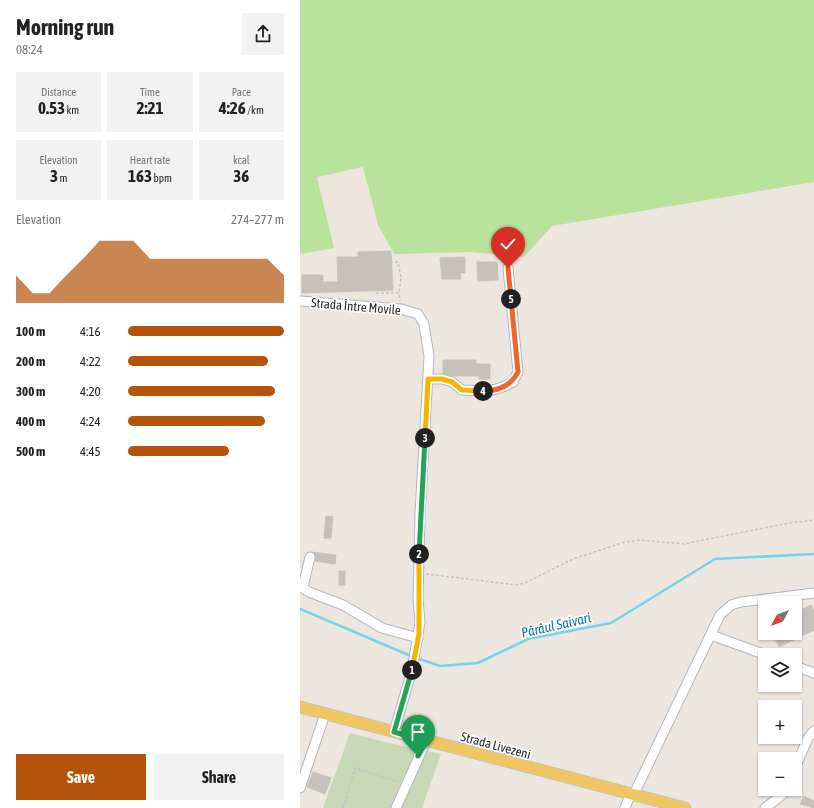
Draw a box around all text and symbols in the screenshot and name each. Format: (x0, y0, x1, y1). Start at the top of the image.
button: share (242, 13, 284, 55)
text: Morning run (16, 14, 114, 40)
text: 08:24 (16, 42, 43, 57)
text: Distance (41, 86, 76, 98)
text: Time (140, 86, 160, 98)
text: Pace (232, 86, 251, 98)
text: 0.53 (38, 98, 65, 118)
text: 2:21 (136, 98, 163, 118)
text: 4:26 (219, 98, 246, 118)
text: km (65, 104, 79, 116)
text: /km (246, 104, 264, 116)
text: Elevation (40, 154, 78, 166)
text: Heart rate (130, 154, 170, 166)
text: kcal (233, 154, 250, 166)
text: 3 (50, 166, 58, 186)
text: 163 (128, 166, 152, 186)
text: 36 (233, 166, 249, 186)
text: m (58, 172, 67, 184)
text: bpm (152, 172, 172, 184)
text: Elevation (16, 212, 61, 227)
text: 274–277 m (231, 212, 284, 227)
pin (491, 227, 525, 268)
icon: check (497, 233, 519, 255)
pin: 5 (501, 289, 521, 309)
text: 5 (508, 293, 514, 305)
street label: Strada Între Movile (310, 295, 402, 318)
text: 100 m (16, 324, 45, 339)
text: 4:16 (80, 324, 101, 339)
text: 200 m (16, 354, 45, 369)
text: 4:22 (80, 354, 101, 369)
pin: 4 (473, 381, 493, 401)
text: 300 m (16, 384, 45, 399)
text: 4:20 (80, 384, 101, 399)
text: 4 (480, 385, 486, 397)
text: 400 m (16, 414, 45, 429)
text: 4:24 (80, 414, 101, 429)
pin: 3 (415, 428, 435, 448)
text: 3 (422, 432, 428, 444)
text: 500 m (16, 444, 45, 459)
text: 4:45 (80, 444, 101, 459)
pin: 2 (409, 544, 429, 564)
text: 2 (416, 548, 422, 560)
north arrow (758, 596, 802, 640)
map controls (758, 596, 802, 796)
water label: Pârâul Saivari (520, 609, 592, 641)
button: layers (758, 648, 802, 692)
pin: 1 (402, 660, 422, 680)
text: 1 (409, 664, 415, 676)
button: + (758, 700, 802, 744)
pin (401, 715, 435, 756)
icon: arrive (407, 721, 429, 743)
street label: Strada Livezeni (459, 729, 532, 762)
button: − (758, 752, 802, 796)
button: Save (16, 754, 146, 800)
button: Share (154, 754, 284, 800)

